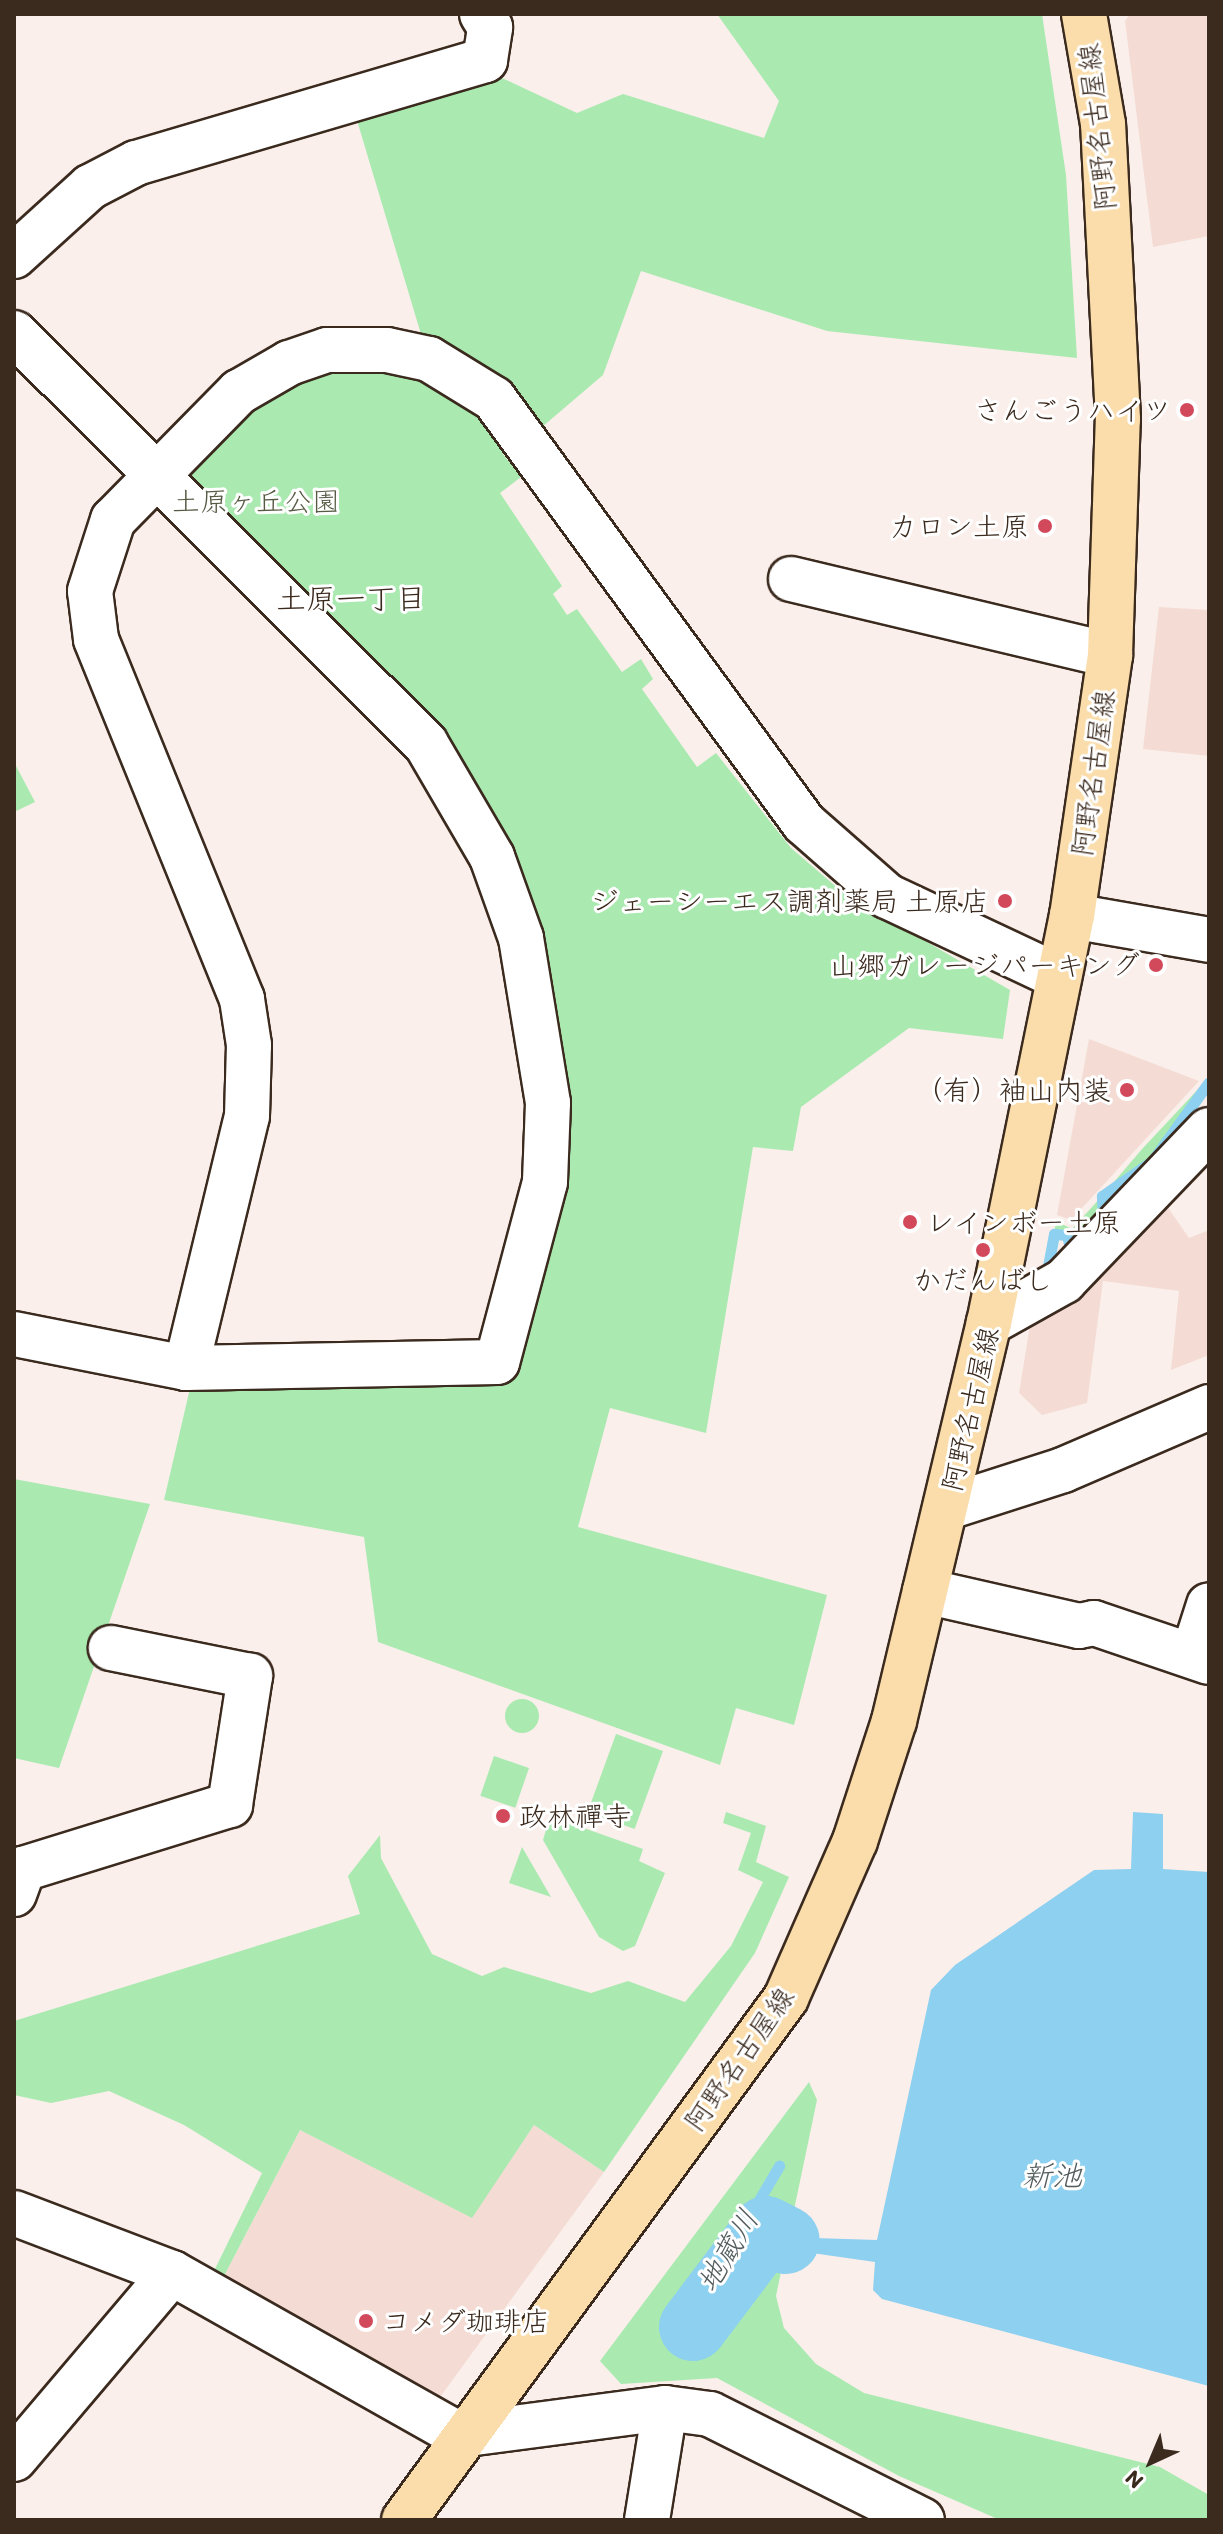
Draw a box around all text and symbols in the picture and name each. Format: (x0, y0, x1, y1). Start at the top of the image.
street label: 阿野名古屋線 (1072, 42, 1122, 212)
place label: さんごうハイツ (975, 393, 1171, 427)
marker: さんごうハイツ (1178, 401, 1196, 419)
park label: 土原ヶ丘公園 (172, 484, 340, 518)
place label: カロン土原 (889, 509, 1029, 543)
marker: カロン土原 (1036, 517, 1054, 535)
district label: 土原一丁目 (276, 581, 426, 617)
street label: 阿野名古屋線 (1065, 687, 1121, 859)
place label: ジェーシーエス調剤薬局 土原店 (591, 884, 989, 918)
marker: ジェーシーエス調剤薬局 土原店 (996, 892, 1014, 910)
place label: 山郷ガレージパーキング (831, 948, 1140, 982)
marker: 山郷ガレージパーキング (1147, 956, 1165, 974)
place label: （有）袖山内装 (915, 1073, 1111, 1107)
marker: （有）袖山内装 (1118, 1081, 1136, 1099)
place label: レインボー土原 (926, 1205, 1122, 1239)
marker: レインボー土原 (901, 1213, 919, 1231)
marker: かだんばし (974, 1241, 992, 1259)
place label: かだんばし (913, 1263, 1053, 1297)
street label: 阿野名古屋線 (935, 1323, 1005, 1495)
place label: 政林禪寺 (519, 1799, 631, 1833)
marker: 政林禪寺 (494, 1807, 512, 1825)
street label: 阿野名古屋線 (677, 1981, 801, 2137)
water label: 新池 (1022, 2158, 1082, 2194)
water label: 地蔵川 (689, 2203, 767, 2299)
place label: コメダ珈琲店 (382, 2304, 550, 2338)
marker: コメダ珈琲店 (357, 2312, 375, 2330)
north arrow (1111, 2422, 1191, 2502)
text: N (1119, 2465, 1149, 2495)

